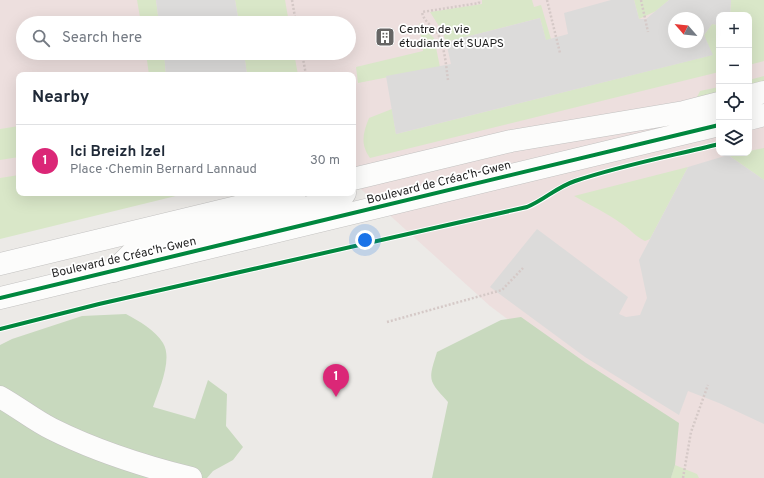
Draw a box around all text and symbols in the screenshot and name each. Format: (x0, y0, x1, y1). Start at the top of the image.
north arrow (668, 12, 704, 48)
map controls (716, 12, 752, 156)
button: + (716, 12, 752, 48)
search box (16, 16, 356, 60)
place label: Centre de vie étudiante et SUAPS (399, 22, 504, 52)
building icon: Centre de vie étudiante et SUAPS (374, 26, 396, 48)
icon: search (30, 27, 52, 49)
text: Search here (62, 29, 142, 48)
button: − (716, 48, 752, 84)
button: locate (716, 84, 752, 120)
text: Nearby (32, 87, 89, 109)
button: layers (716, 120, 752, 156)
text: Ici Breizh Izel (70, 143, 165, 162)
text: 1 (42, 153, 48, 169)
text: 30 m (310, 153, 340, 169)
street label: Boulevard de Créac'h-Gwen (365, 157, 513, 209)
text: Place · Chemin Bernard Lannaud (70, 162, 257, 178)
your location (355, 230, 375, 250)
street label: Boulevard de Créac'h-Gwen (50, 234, 198, 282)
pin: 1 (323, 364, 349, 397)

